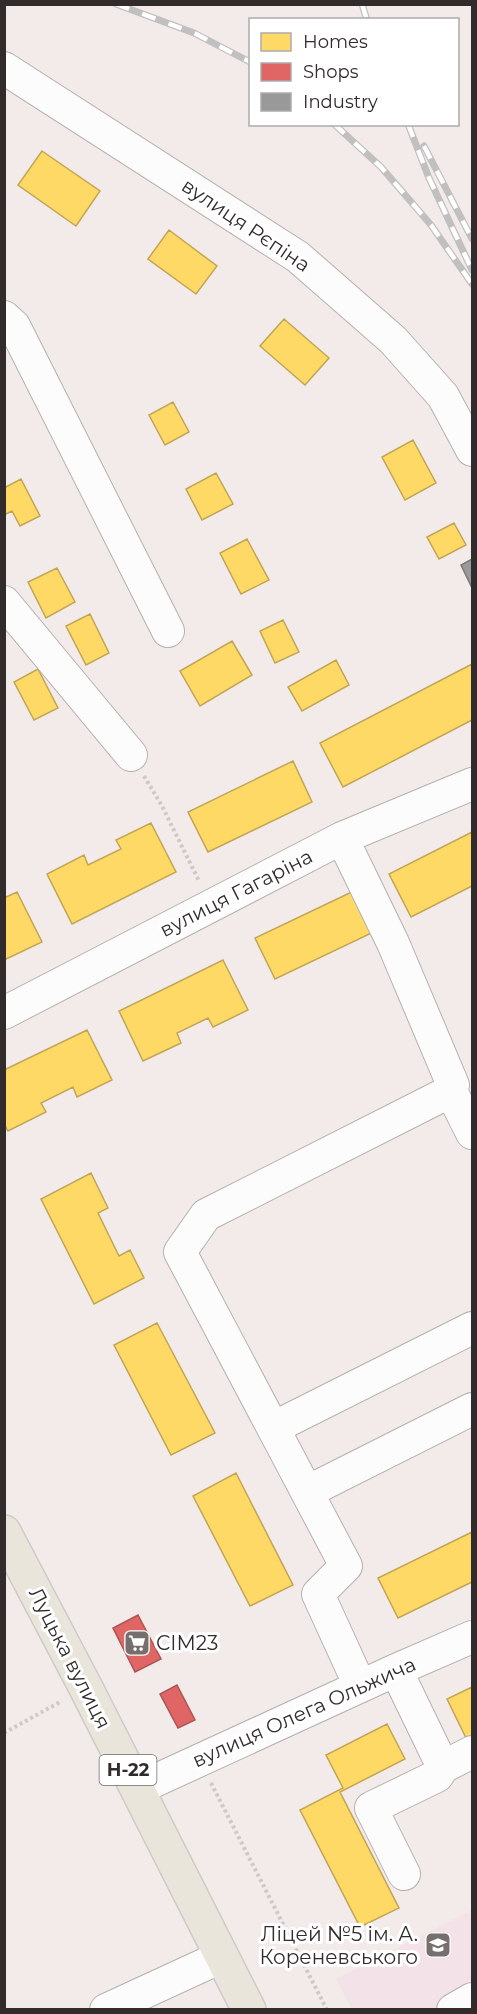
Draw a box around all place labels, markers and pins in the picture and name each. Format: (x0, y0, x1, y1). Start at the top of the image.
supermarket icon: СІМ23 (122, 1628, 152, 1658)
place label: СІМ23 (156, 1631, 218, 1655)
place label: Ліцей №5 ім. А. Кореневського (259, 1922, 418, 1969)
school or university icon: Ліцей №5 ім. А. Кореневського (423, 1930, 453, 1960)

